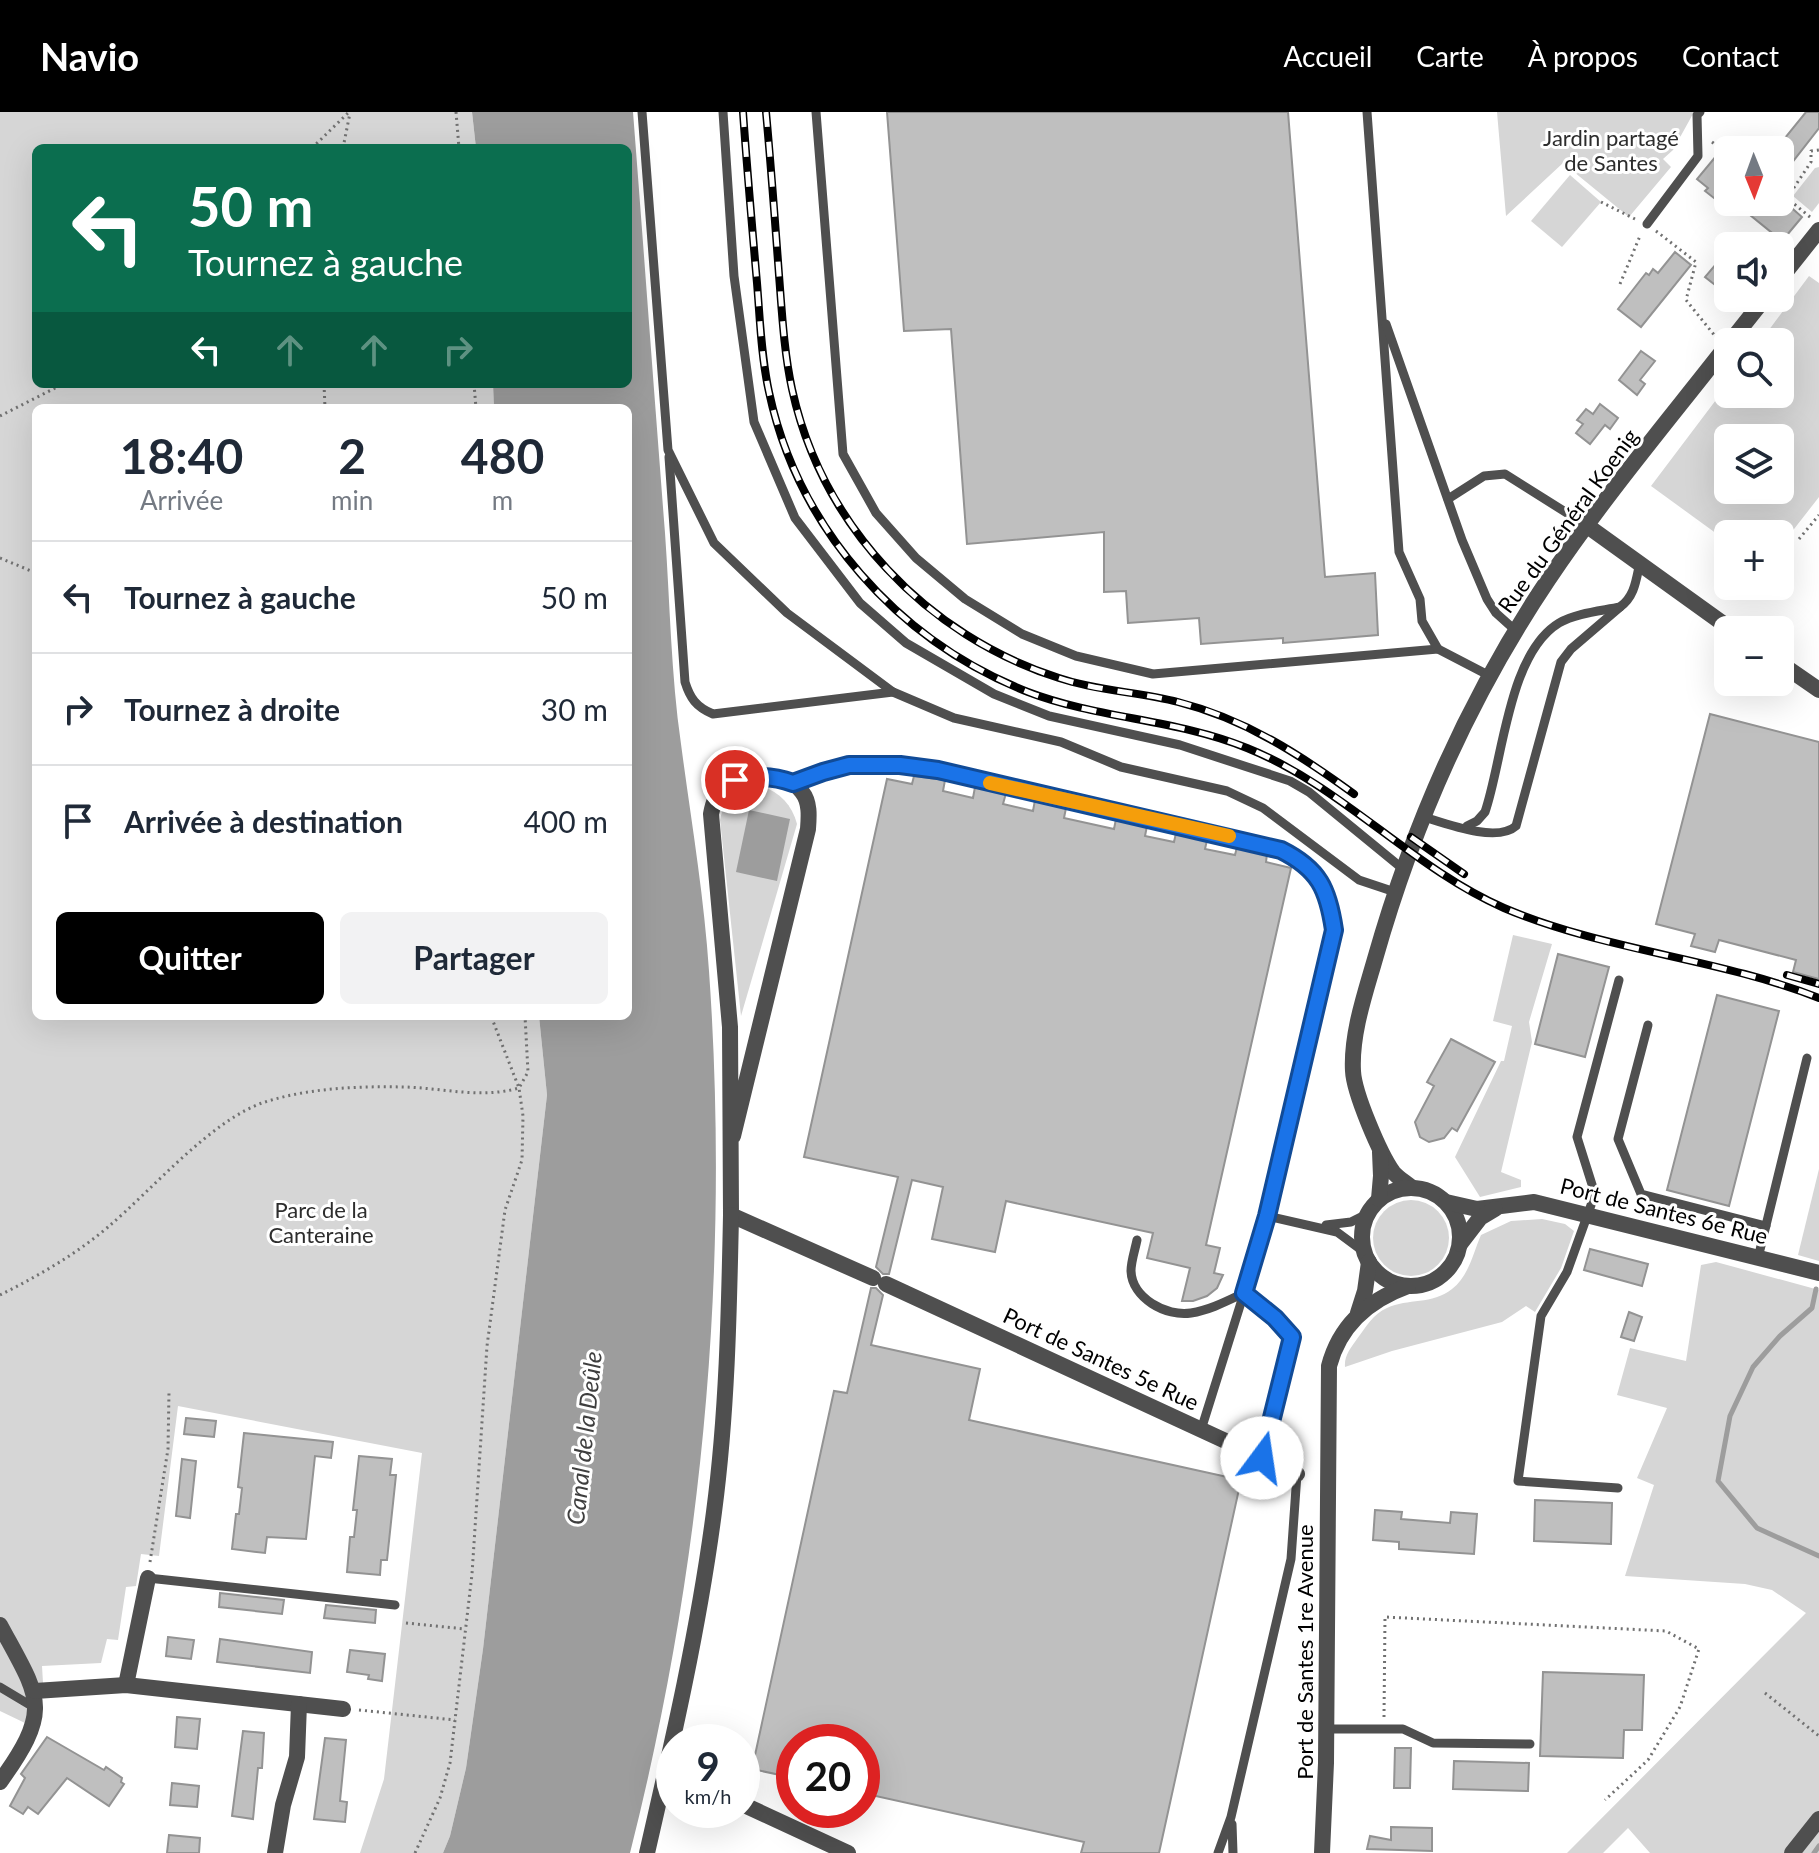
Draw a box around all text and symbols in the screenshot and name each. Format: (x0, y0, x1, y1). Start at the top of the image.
text: Navio (40, 33, 139, 79)
text: Accueil (1283, 39, 1372, 73)
text: Carte (1416, 39, 1484, 73)
text: À propos (1528, 39, 1638, 73)
text: Contact (1682, 39, 1779, 73)
park label: Jardin partagé de Santes (1543, 124, 1679, 176)
north arrow (1714, 136, 1794, 216)
map controls (1714, 136, 1794, 696)
text: 50 m (188, 172, 313, 239)
icon: left (56, 176, 160, 280)
button: sound (1714, 232, 1794, 312)
text: Tournez à gauche (188, 240, 463, 284)
icon: left (184, 328, 228, 372)
icon: ahead (268, 328, 312, 372)
icon: ahead (352, 328, 396, 372)
icon: right (436, 328, 480, 372)
button: search (1714, 328, 1794, 408)
street label: Rue du Général Koenig (1492, 423, 1643, 618)
button: layers (1714, 424, 1794, 504)
text: 18:40 (120, 427, 243, 484)
text: 2 (338, 427, 366, 484)
text: 480 (461, 427, 544, 484)
text: Arrivée (140, 484, 223, 516)
text: min (331, 484, 373, 516)
text: m (492, 484, 513, 516)
button: + (1714, 520, 1794, 600)
icon: left (56, 575, 100, 619)
text: Tournez à gauche (124, 579, 356, 615)
text: 50 m (541, 579, 608, 615)
button: − (1714, 616, 1794, 696)
icon: right (56, 687, 100, 731)
text: Tournez à droite (124, 691, 340, 727)
text: 30 m (541, 691, 608, 727)
pin (701, 746, 769, 814)
icon: arrive (713, 758, 757, 802)
icon: arrive (56, 799, 100, 843)
text: Arrivée à destination (124, 803, 403, 839)
text: 400 m (523, 803, 608, 839)
button: Quitter (56, 912, 324, 1004)
button: Partager (340, 912, 608, 1004)
street label: Port de Santes 6e Rue (1558, 1172, 1771, 1249)
park label: Parc de la Canteraine (268, 1196, 374, 1248)
street label: Port de Santes 5e Rue (999, 1301, 1203, 1416)
water label: Canal de la Deûle (560, 1350, 607, 1526)
position arrow (1220, 1416, 1304, 1500)
street label: Port de Santes 1re Avenue (1291, 1524, 1318, 1780)
speed limit sign: 20 (776, 1724, 880, 1828)
text: 9 (696, 1742, 720, 1790)
text: km/h (685, 1784, 731, 1808)

